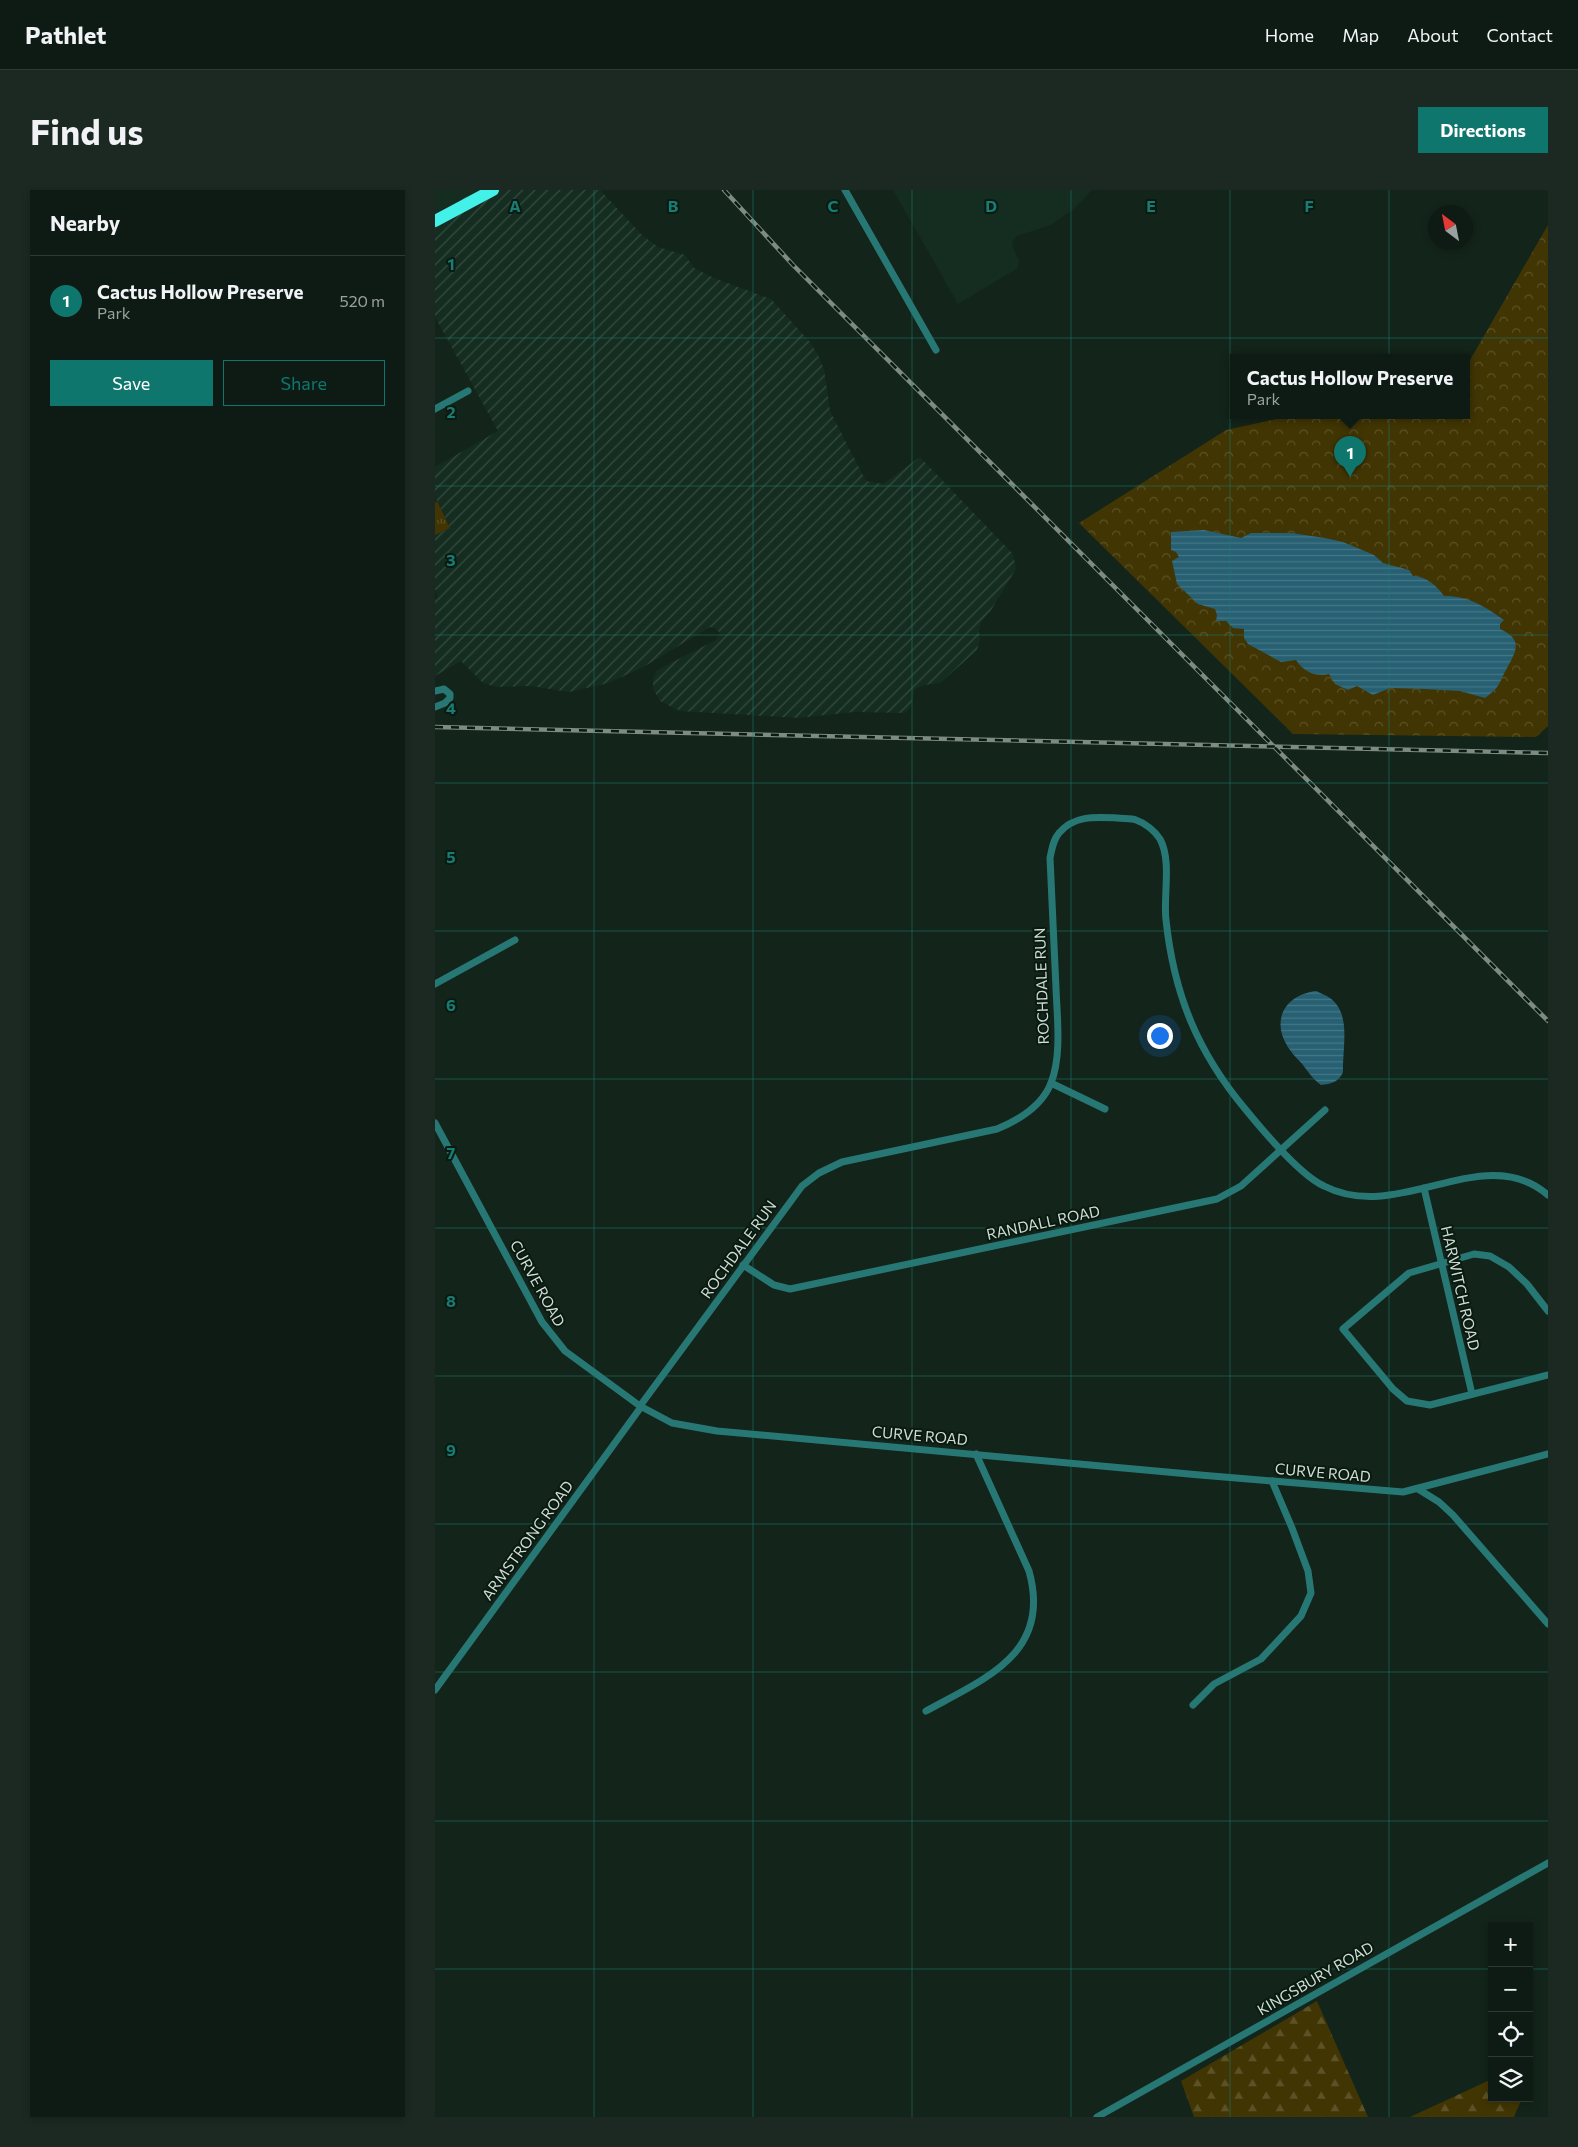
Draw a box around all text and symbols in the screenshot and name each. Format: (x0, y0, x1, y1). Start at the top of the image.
text: Pathlet (25, 20, 106, 49)
text: Home (1265, 24, 1314, 46)
text: Map (1342, 24, 1379, 46)
text: About (1407, 24, 1459, 46)
text: Contact (1487, 24, 1553, 46)
button: Directions (1418, 107, 1548, 153)
text: Find us (30, 109, 144, 152)
text: A (509, 196, 521, 215)
text: B (668, 196, 679, 215)
text: C (828, 196, 839, 215)
text: D (985, 196, 997, 215)
text: E (1146, 196, 1156, 215)
text: F (1304, 196, 1314, 215)
north arrow (1428, 205, 1473, 250)
text: Nearby (50, 210, 120, 235)
text: 1 (447, 254, 455, 273)
text: Cactus Hollow Preserve (97, 280, 303, 303)
text: 1 (62, 291, 70, 310)
text: 520 m (340, 291, 385, 310)
text: Park (97, 303, 130, 322)
popup (1230, 354, 1470, 419)
button: Save (50, 360, 213, 406)
button: Share (223, 360, 385, 406)
text: Cactus Hollow Preserve (1247, 366, 1453, 389)
text: Park (1247, 389, 1280, 408)
text: 2 (446, 402, 456, 421)
pin: 1 (1334, 436, 1366, 477)
text: 3 (446, 550, 456, 569)
text: 4 (446, 698, 456, 717)
text: 5 (446, 847, 456, 866)
street label: ROCHDALE RUN (1030, 927, 1052, 1045)
text: 6 (446, 995, 456, 1014)
your location (1147, 1023, 1173, 1049)
text: 7 (447, 1143, 456, 1162)
street label: ROCHDALE RUN (696, 1196, 780, 1302)
street label: RANDALL ROAD (985, 1201, 1101, 1243)
street label: HARWITCH ROAD (1438, 1224, 1484, 1352)
street label: CURVE ROAD (507, 1237, 569, 1329)
text: 8 (446, 1291, 456, 1310)
street label: CURVE ROAD (871, 1422, 969, 1448)
text: 9 (446, 1440, 456, 1459)
street label: CURVE ROAD (1274, 1459, 1372, 1485)
street label: ARMSTRONG ROAD (478, 1477, 576, 1603)
map controls (1488, 1922, 1533, 2102)
button: + (1488, 1922, 1533, 1967)
street label: KINGSBURY ROAD (1254, 1937, 1376, 2019)
button: − (1488, 1967, 1533, 2012)
button: locate (1488, 2012, 1533, 2057)
button: layers (1488, 2057, 1533, 2102)

